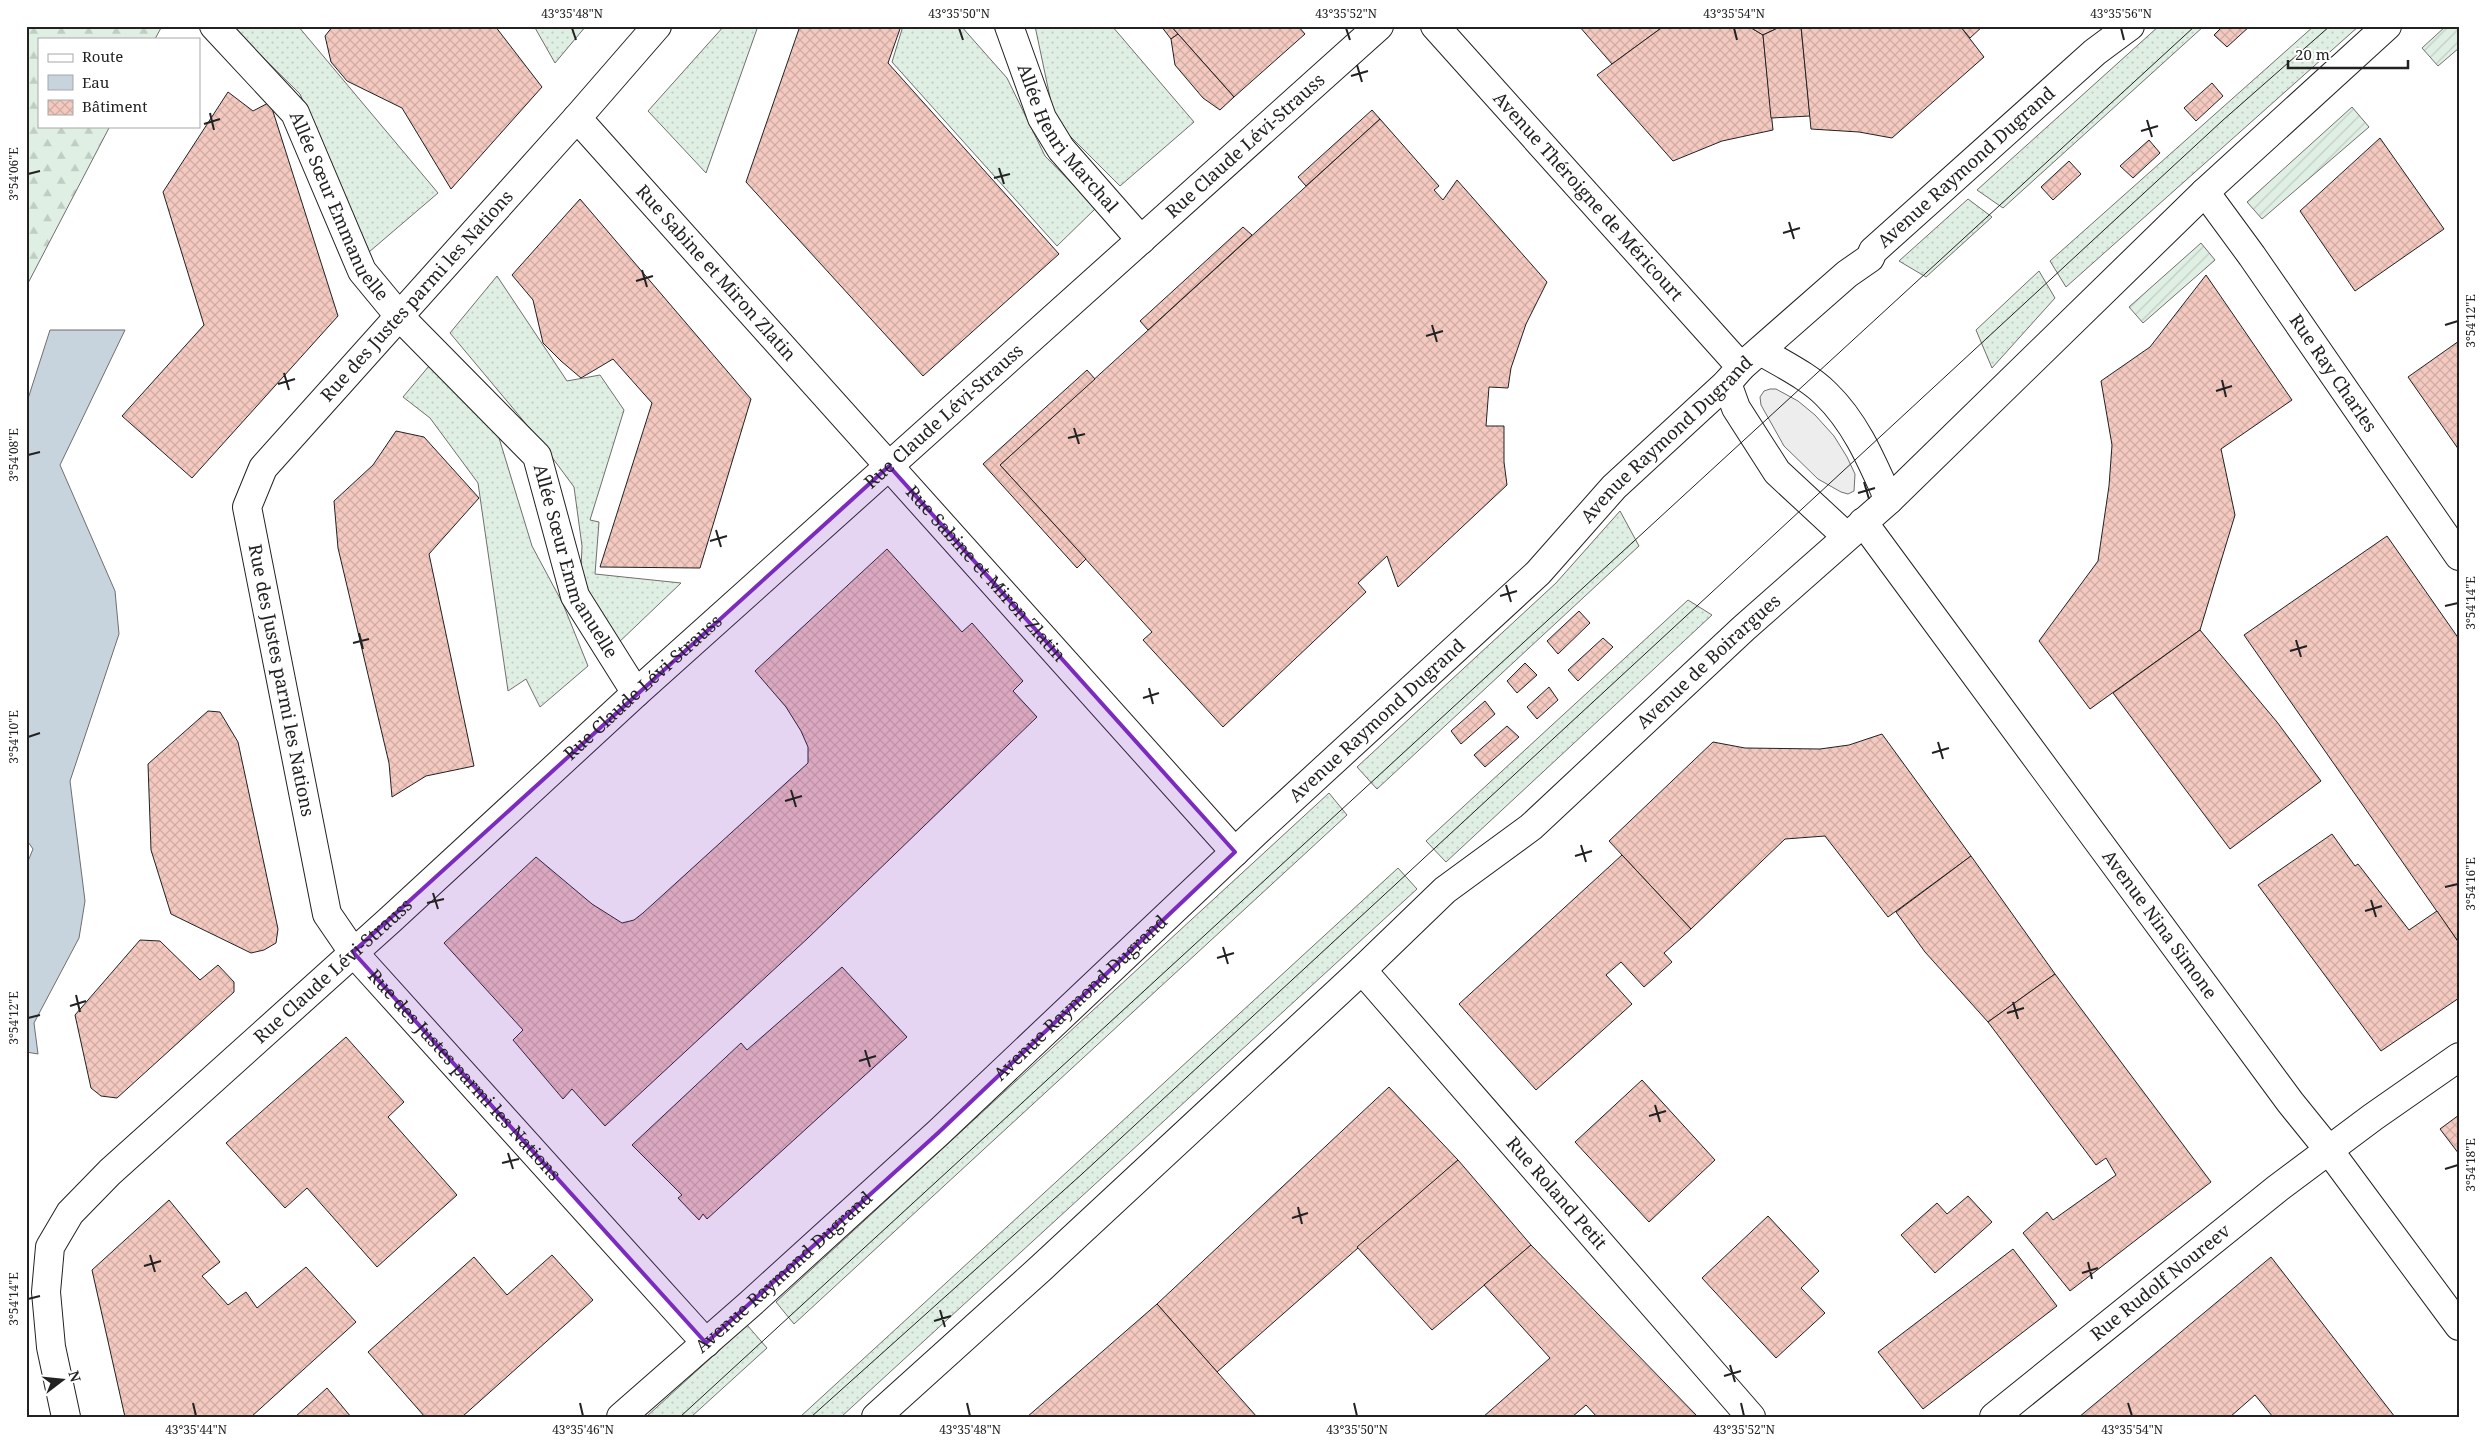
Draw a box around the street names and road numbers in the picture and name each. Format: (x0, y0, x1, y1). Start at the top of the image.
street label: Allée Henri Marchal (1013, 60, 1124, 217)
street label: Rue Claude Lévi-Strauss (1160, 68, 1329, 223)
street label: Avenue Raymond Dugrand (1872, 81, 2060, 253)
street label: Avenue Théroigne de Méricourt (1489, 86, 1689, 305)
street label: Allée Sœur Emmanuelle (285, 107, 394, 305)
street label: Rue Sabine et Miron Zlatin (631, 179, 802, 366)
street label: Rue des Justes parmi les Nations (315, 184, 518, 406)
street label: Rue Ray Charles (2285, 309, 2383, 437)
street label: Rue Claude Lévi-Strauss (859, 338, 1028, 494)
street label: Avenue Raymond Dugrand (1575, 350, 1757, 528)
street label: Allée Sœur Emmanuelle (529, 461, 624, 662)
street label: Rue Sabine et Miron Zlatin (901, 480, 1072, 667)
street label: Rue des Justes parmi les Nations (244, 542, 321, 819)
street label: Avenue de Boirargues (1631, 588, 1785, 733)
street label: Rue Claude Lévi-Strauss (558, 609, 727, 765)
street label: Avenue Raymond Dugrand (1283, 633, 1470, 807)
street label: Avenue Nina Simone (2097, 845, 2223, 1003)
street label: Rue Claude Lévi-Strauss (248, 892, 417, 1048)
street label: Avenue Raymond Dugrand (988, 909, 1172, 1085)
street label: Rue des Justes parmi les Nations (363, 964, 567, 1185)
street label: Rue Roland Petit (1501, 1131, 1613, 1254)
street label: Avenue Raymond Dugrand (690, 1185, 877, 1358)
street label: Rue Rudolf Noureev (2085, 1218, 2235, 1346)

